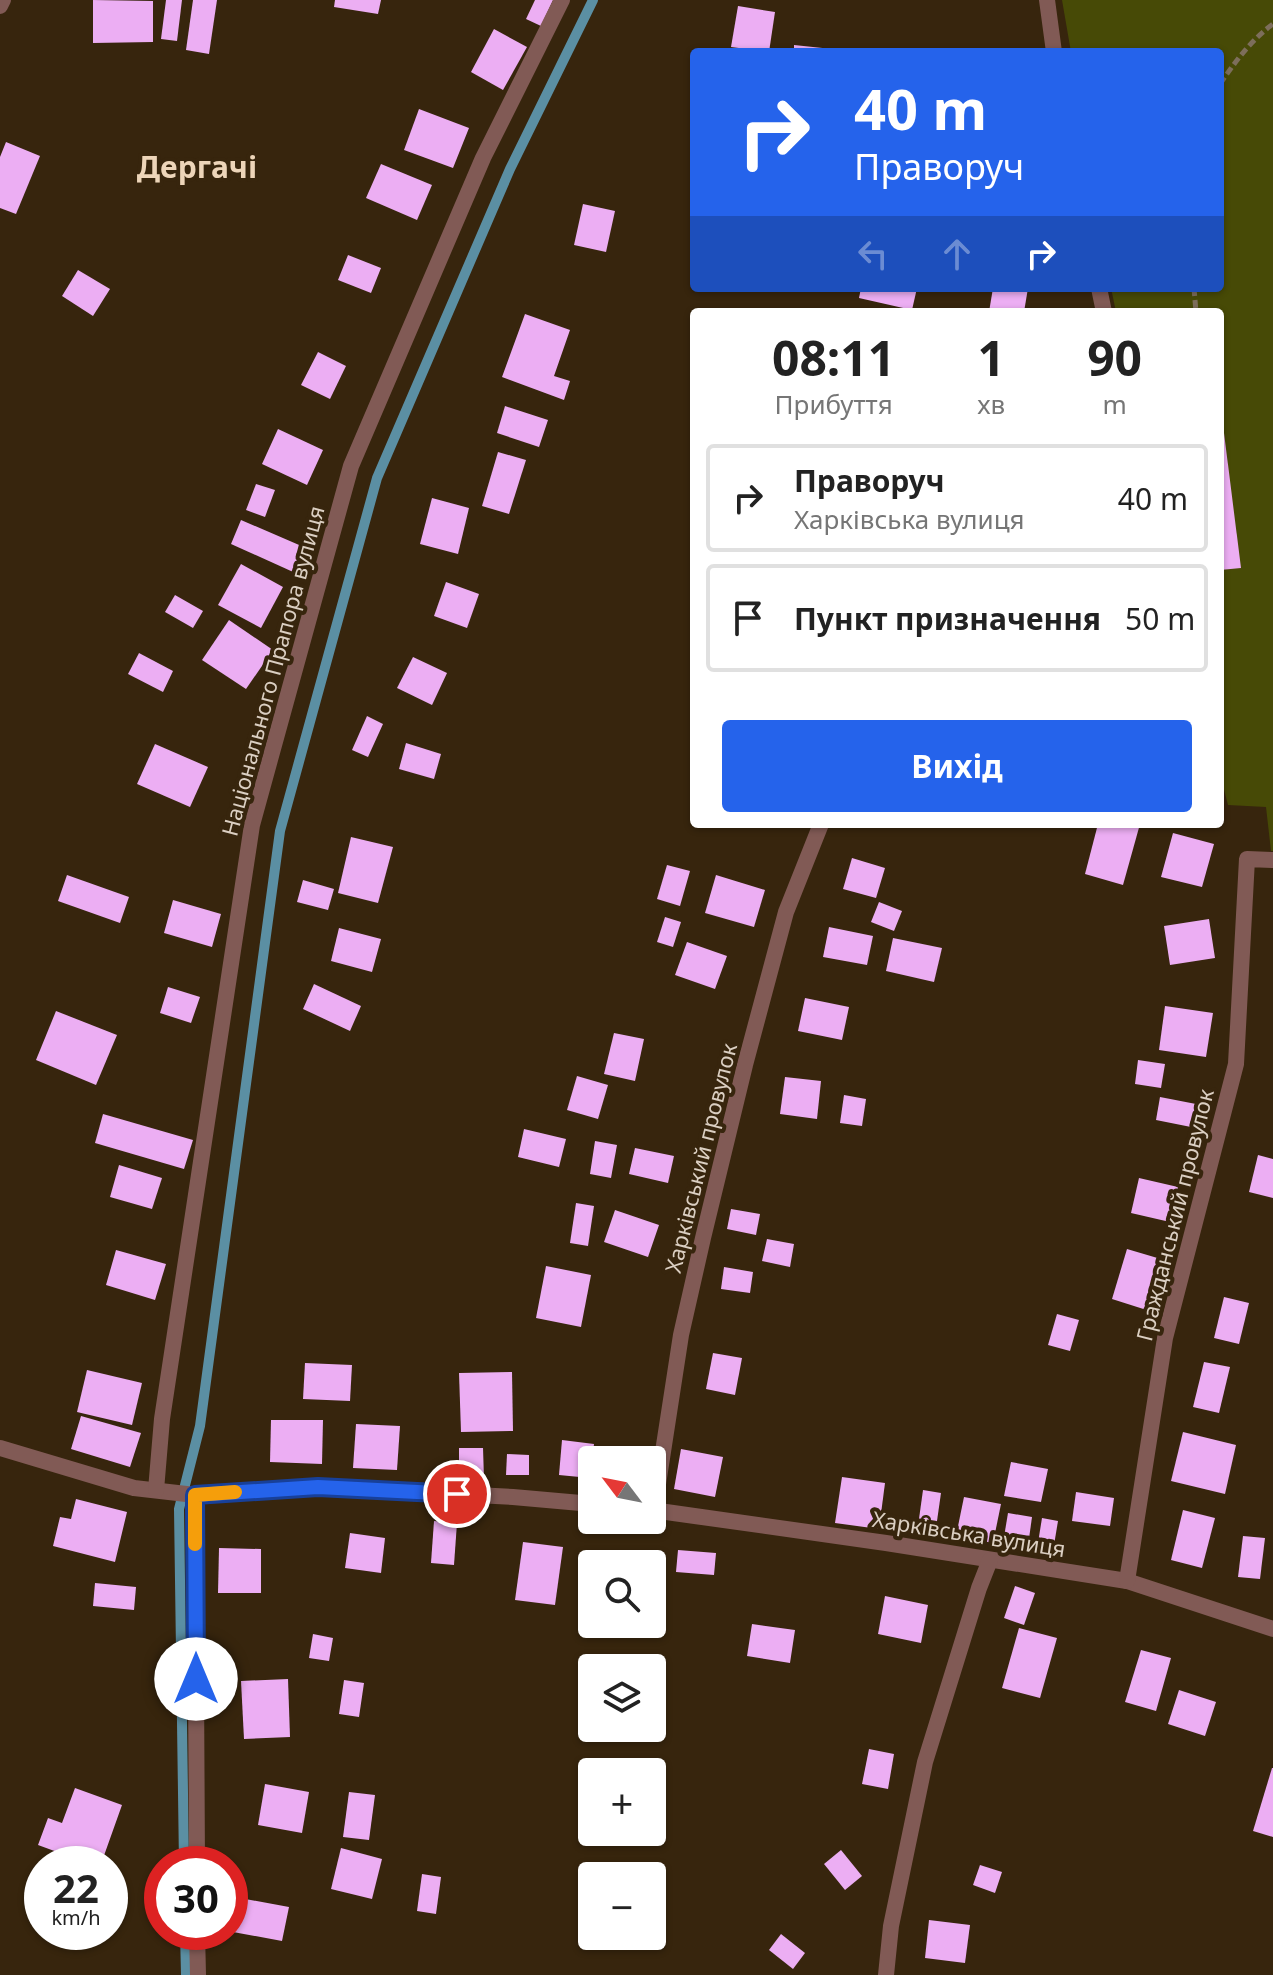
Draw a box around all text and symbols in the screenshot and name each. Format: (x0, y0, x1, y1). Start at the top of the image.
text: 40 m (854, 70, 987, 146)
icon: right (722, 80, 826, 184)
text: Праворуч (854, 142, 1024, 191)
district label: Дергачі (137, 146, 257, 187)
icon: left (851, 232, 895, 276)
icon: ahead (935, 232, 979, 276)
icon: right (1019, 232, 1063, 276)
text: 08:11 (772, 325, 895, 390)
text: 1 (977, 325, 1005, 390)
text: 90 (1087, 325, 1142, 390)
text: Прибуття (775, 386, 893, 422)
text: хв (977, 386, 1005, 422)
text: m (1102, 386, 1127, 422)
text: Праворуч (794, 460, 945, 501)
icon: right (726, 476, 770, 520)
text: 40 m (1118, 478, 1188, 519)
text: Харківська вулиця (794, 501, 1025, 537)
street label: Національного Прапора вулиця (213, 502, 331, 839)
icon: arrive (726, 596, 770, 640)
text: Пункт призначення (794, 598, 1101, 639)
text: 50 m (1125, 598, 1195, 639)
button: Вихід (722, 720, 1192, 812)
street label: Харківський провулок (657, 1040, 743, 1276)
street label: Гражданський провулок (1128, 1085, 1220, 1344)
north arrow (578, 1446, 666, 1534)
map controls (578, 1446, 666, 1950)
pin (423, 1460, 491, 1528)
icon: arrive (435, 1472, 479, 1516)
street label: Харківська вулиця (870, 1503, 1068, 1563)
button: search (578, 1550, 666, 1638)
position arrow (154, 1637, 238, 1721)
button: layers (578, 1654, 666, 1742)
button: + (578, 1758, 666, 1846)
speed limit sign: 30 (144, 1846, 248, 1950)
text: 22 (53, 1860, 99, 1915)
button: − (578, 1862, 666, 1950)
text: km/h (51, 1904, 101, 1931)

